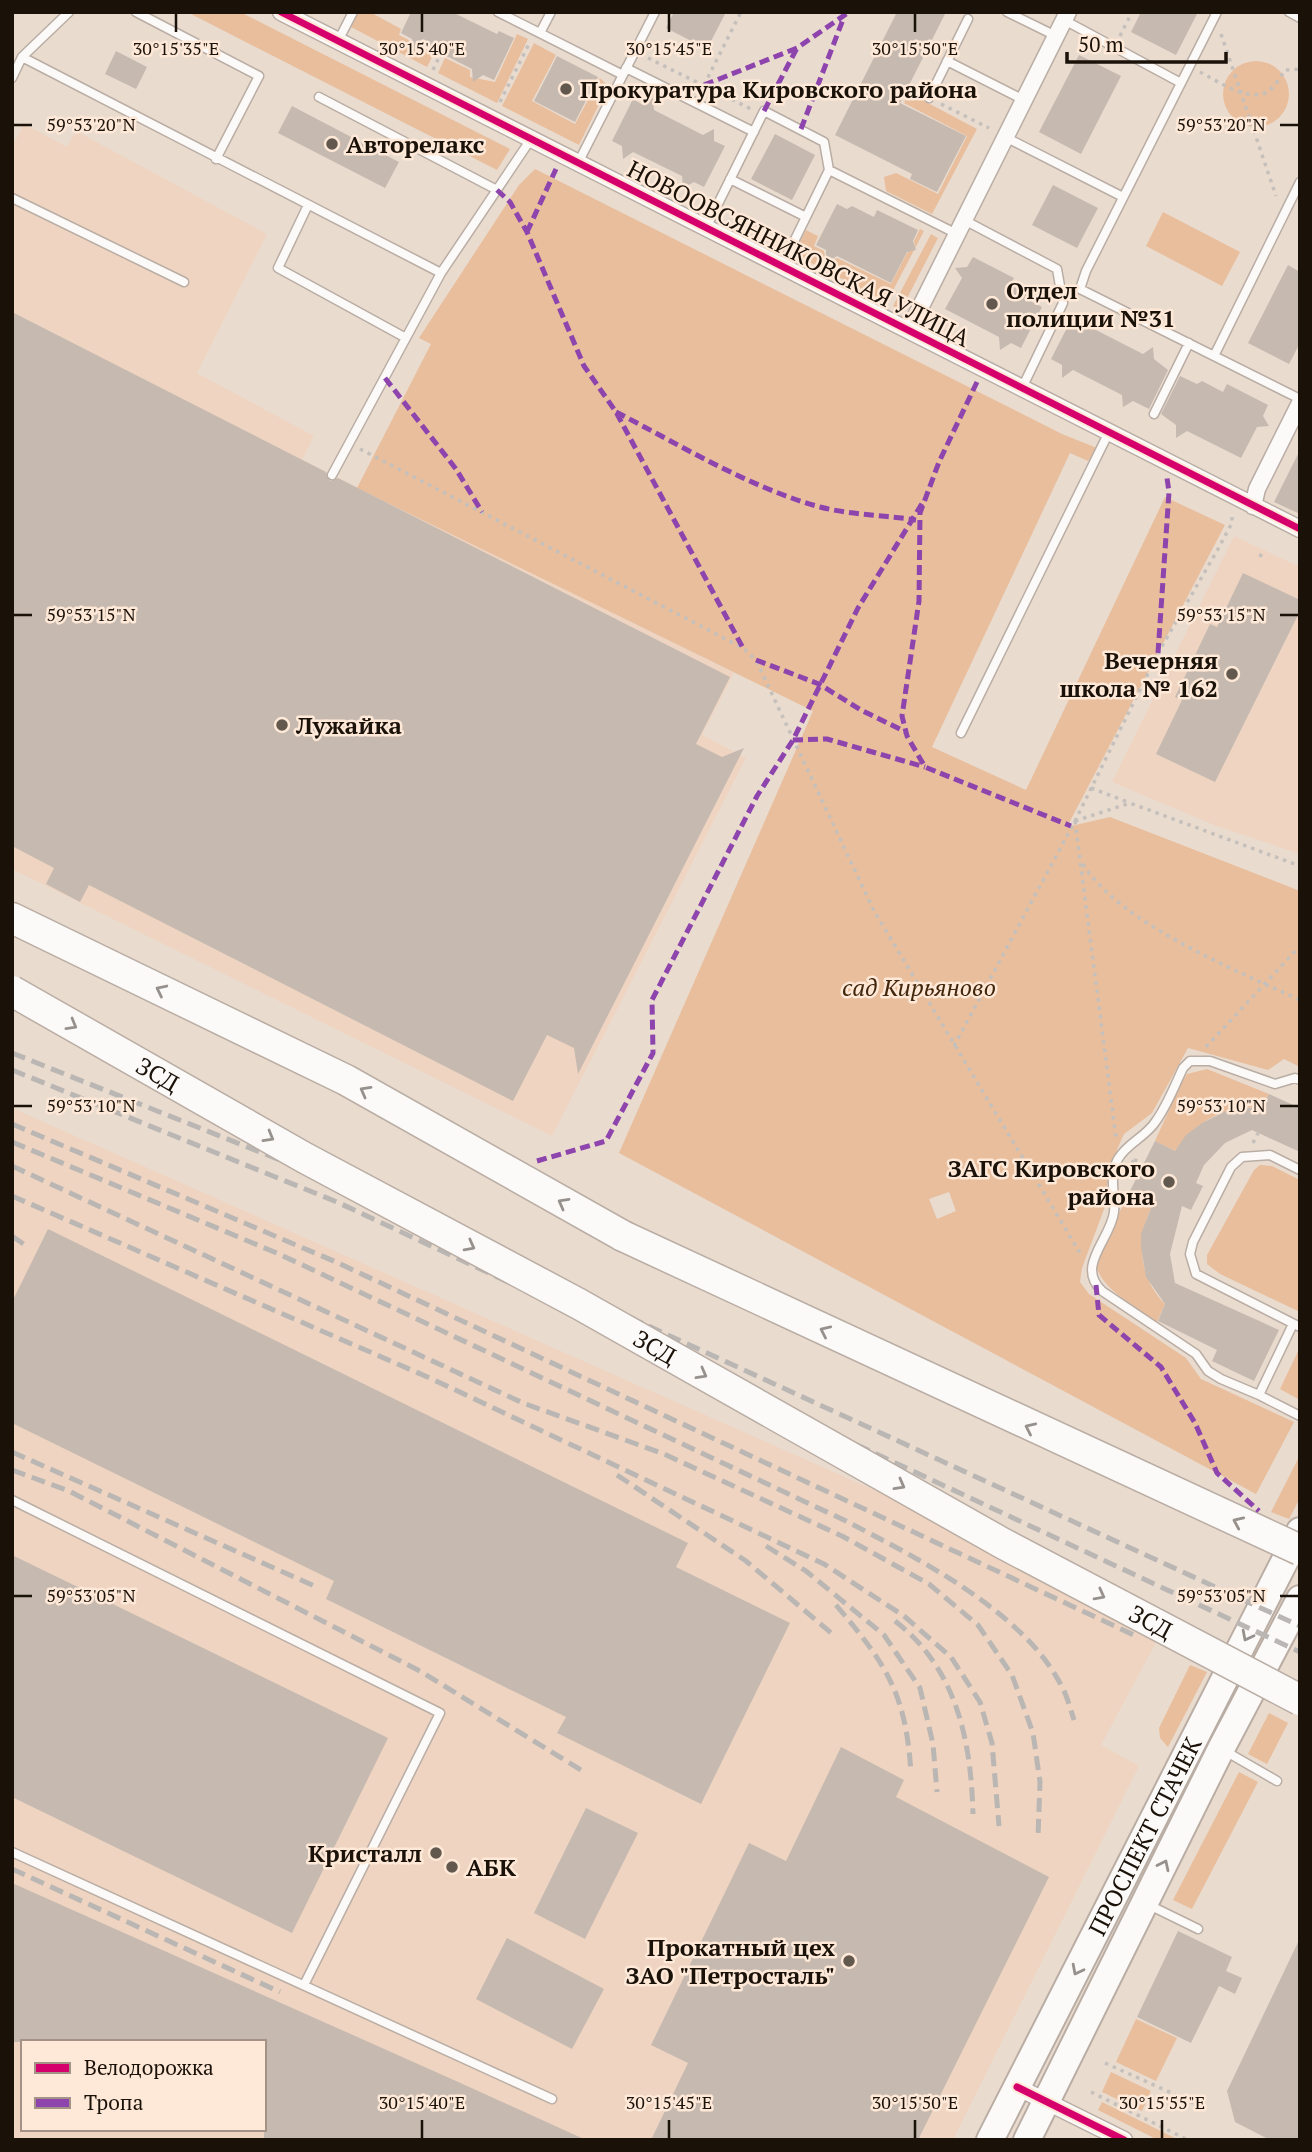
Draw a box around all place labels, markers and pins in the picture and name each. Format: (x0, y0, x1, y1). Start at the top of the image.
place label: Прокуратура Кировского района (580, 73, 978, 105)
marker: Прокуратура Кировского района (558, 81, 574, 97)
place label: Авторелакс (346, 128, 484, 160)
marker: Авторелакс (324, 136, 340, 152)
place label: Отдел полиции №31 (1006, 274, 1176, 334)
marker: Отдел полиции №31 (984, 296, 1000, 312)
place label: Вечерняя школа № 162 (1059, 644, 1218, 704)
marker: Вечерняя школа № 162 (1224, 666, 1240, 682)
place label: Лужайка (295, 709, 402, 741)
marker: Лужайка (274, 717, 290, 733)
place label: ЗАГС Кировского района (948, 1152, 1156, 1212)
marker: ЗАГС Кировского района (1161, 1174, 1177, 1190)
place label: Кристалл (308, 1837, 422, 1869)
marker: Кристалл (428, 1845, 444, 1861)
place label: АБК (466, 1851, 517, 1883)
marker: АБК (444, 1859, 460, 1875)
place label: Прокатный цех ЗАО "Петросталь" (625, 1931, 836, 1991)
marker: Прокатный цех ЗАО "Петросталь" (841, 1953, 857, 1969)

